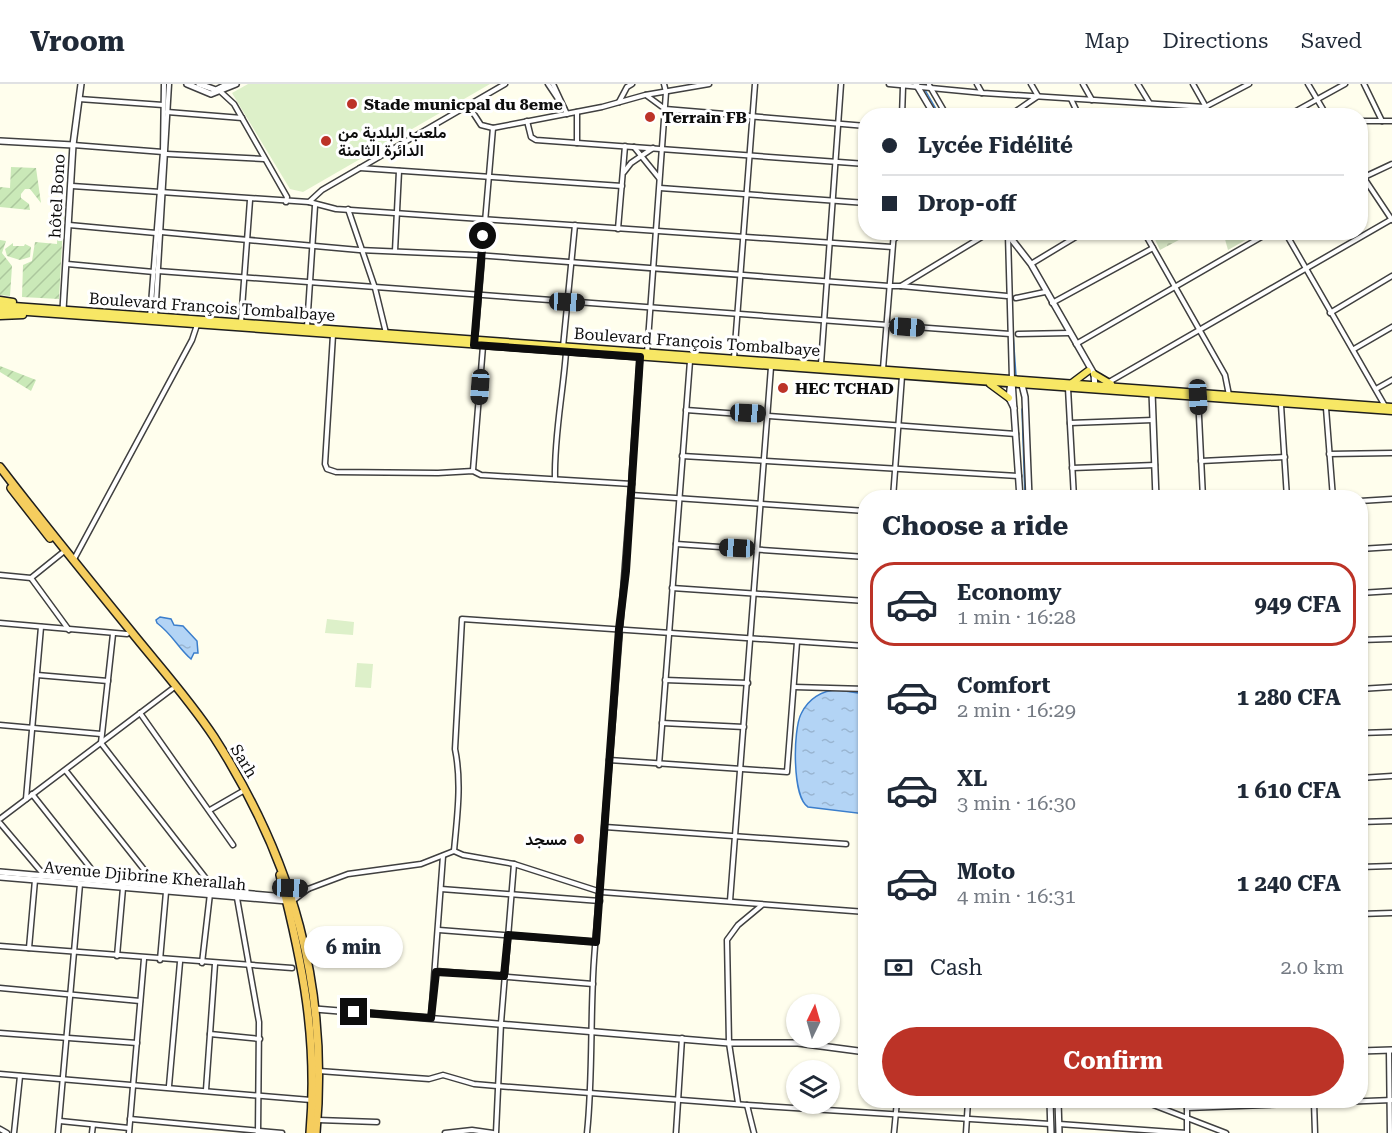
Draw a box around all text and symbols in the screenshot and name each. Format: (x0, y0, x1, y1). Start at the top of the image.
text: Vroom (30, 25, 125, 58)
text: Map (1085, 29, 1129, 53)
text: Directions (1162, 29, 1268, 53)
text: Saved (1301, 29, 1362, 53)
place label: Stade municpal du 8eme (364, 95, 563, 114)
marker: Stade municpal du 8eme (345, 97, 359, 111)
place label: Terrain FB (662, 108, 747, 127)
marker: Terrain FB (643, 110, 657, 124)
place label: ملعب البلدية من الدائرة الثامنة (338, 123, 447, 161)
text: Lycée Fidélité (918, 133, 1073, 158)
marker: ملعب البلدية من الدائرة الثامنة (319, 134, 333, 148)
street label: hôtel Bono (45, 153, 69, 239)
text: Drop-off (918, 191, 1016, 216)
route start (469, 222, 496, 249)
street label: Boulevard François Tombalbaye (88, 289, 336, 325)
car (549, 292, 585, 312)
car (888, 317, 926, 337)
street label: Boulevard François Tombalbaye (573, 324, 821, 360)
car (470, 368, 490, 406)
place label: HEC TCHAD (795, 379, 894, 398)
car (1188, 379, 1208, 415)
marker: HEC TCHAD (776, 381, 790, 395)
car (730, 403, 766, 423)
text: Choose a ride (882, 510, 1068, 542)
car (719, 538, 755, 558)
icon: car (885, 577, 939, 631)
text: Economy (957, 580, 1061, 605)
text: 949 CFA (1255, 592, 1341, 617)
text: 1 min · 16:28 (957, 605, 1076, 629)
icon: car (885, 670, 939, 724)
text: Comfort (957, 673, 1050, 698)
text: 1 280 CFA (1237, 685, 1341, 710)
text: 2 min · 16:29 (957, 698, 1076, 722)
street label: Sarh (227, 741, 261, 781)
icon: car (885, 763, 939, 817)
text: XL (957, 766, 987, 791)
text: 1 610 CFA (1237, 778, 1341, 803)
text: 3 min · 16:30 (957, 791, 1076, 815)
place label: مسجد (525, 830, 567, 849)
marker: مسجد (572, 832, 586, 846)
icon: car (885, 856, 939, 910)
street label: Avenue Djibrine Kherallah (43, 858, 247, 894)
text: Moto (957, 859, 1015, 884)
text: 1 240 CFA (1237, 871, 1341, 896)
car (272, 878, 308, 898)
text: 4 min · 16:31 (957, 884, 1076, 908)
callout: 6 min (304, 925, 404, 967)
text: 6 min (326, 935, 381, 959)
icon: cash (882, 951, 915, 984)
text: Cash (930, 955, 982, 980)
text: 2.0 km (1280, 955, 1344, 979)
north arrow (786, 994, 840, 1048)
map controls (786, 994, 840, 1114)
route end (340, 998, 367, 1025)
button: Confirm (882, 1027, 1344, 1096)
button: layers (786, 1060, 840, 1114)

